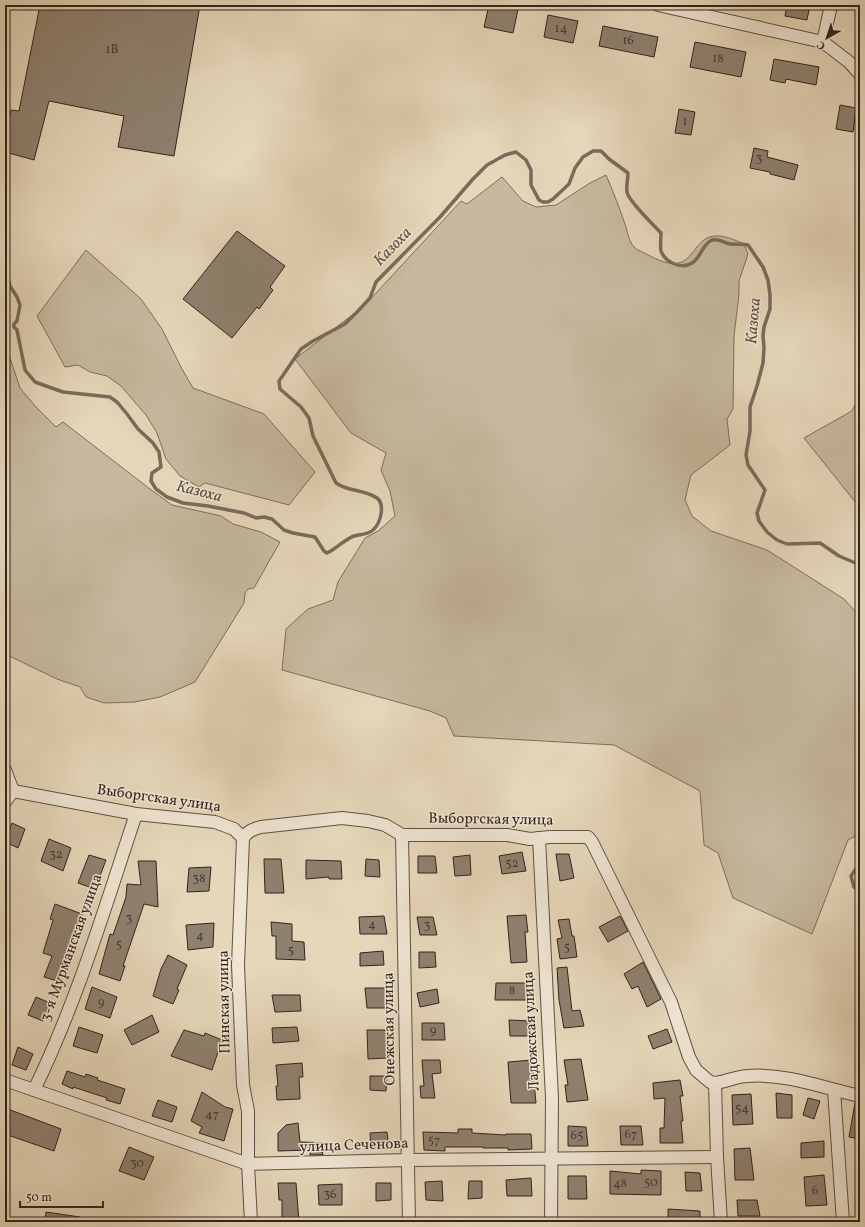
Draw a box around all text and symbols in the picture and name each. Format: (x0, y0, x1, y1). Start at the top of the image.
north arrow (807, 18, 847, 58)
house number: 14 (555, 20, 568, 38)
house number: 16 (622, 32, 634, 50)
text: С (814, 37, 829, 53)
house number: 1В (105, 41, 119, 59)
house number: 18 (712, 50, 724, 68)
house number: 1 (682, 113, 688, 131)
house number: 3 (756, 150, 763, 168)
water label: Казоха (369, 222, 417, 271)
water label: Казоха (741, 297, 767, 345)
water label: Казоха (174, 476, 225, 508)
street label: Выборгская улица (96, 780, 222, 818)
street label: Выборгская улица (428, 808, 554, 832)
house number: 32 (49, 846, 63, 864)
house number: 52 (505, 855, 519, 873)
house number: 38 (192, 870, 206, 888)
street label: 3-я Мурманская улица (36, 871, 108, 1025)
house number: 3 (126, 910, 133, 928)
house number: 4 (368, 916, 376, 934)
house number: 3 (424, 917, 431, 935)
house number: 4 (196, 927, 204, 945)
house number: 5 (116, 936, 122, 954)
house number: 5 (564, 939, 570, 957)
house number: 5 (288, 942, 294, 960)
street label: Пинская улица (214, 950, 236, 1054)
street label: Ладожская улица (518, 971, 546, 1091)
street label: Онежская улица (379, 972, 401, 1086)
house number: 8 (509, 982, 515, 1000)
house number: 9 (98, 994, 105, 1012)
house number: 9 (430, 1022, 437, 1040)
house number: 54 (735, 1100, 749, 1118)
house number: 47 (205, 1106, 219, 1124)
house number: 67 (625, 1126, 637, 1144)
house number: 65 (571, 1127, 583, 1145)
house number: 57 (428, 1132, 440, 1150)
street label: улица Сеченова (299, 1134, 409, 1158)
house number: 30 (130, 1155, 144, 1173)
house number: 50 (644, 1174, 658, 1192)
house number: 48 (613, 1175, 627, 1193)
house number: 6 (812, 1182, 819, 1200)
scale bar (20, 1183, 103, 1209)
house number: 36 (323, 1186, 337, 1204)
text: 50 m (26, 1190, 52, 1206)

